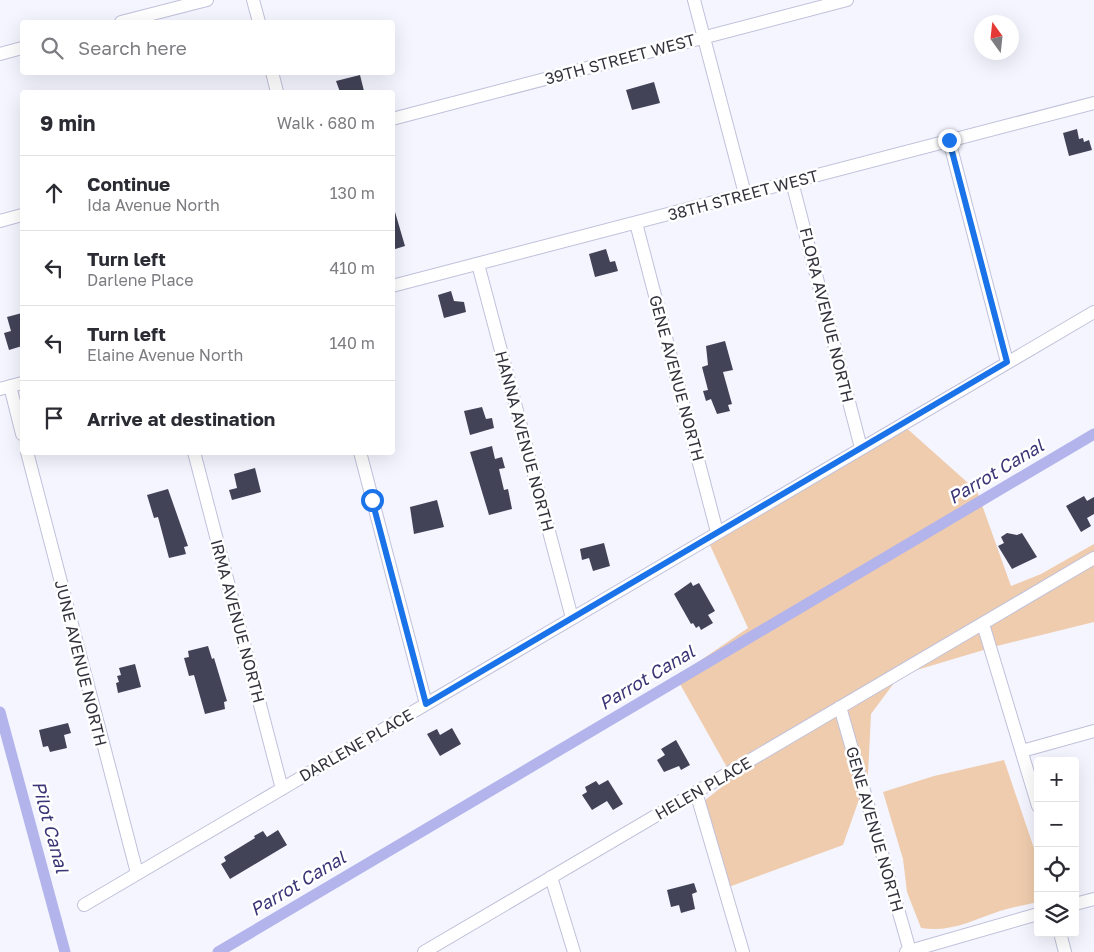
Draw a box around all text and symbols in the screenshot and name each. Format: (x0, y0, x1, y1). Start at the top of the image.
north arrow (974, 15, 1019, 60)
search box (20, 20, 395, 75)
street label: 39TH STREET WEST (543, 29, 697, 89)
icon: search (38, 34, 66, 62)
text: Search here (78, 36, 187, 59)
text: 9 min (40, 110, 95, 136)
text: Walk · 680 m (277, 113, 375, 133)
route end (938, 129, 961, 152)
street label: 38TH STREET WEST (666, 165, 820, 225)
text: Continue (87, 172, 170, 195)
icon: ahead (40, 179, 68, 207)
text: 130 m (330, 183, 375, 203)
text: Ida Avenue North (87, 195, 220, 215)
street label: FLORA AVENUE NORTH (796, 225, 858, 405)
text: Turn left (87, 247, 166, 270)
icon: left (40, 254, 68, 282)
text: 410 m (329, 258, 375, 278)
text: Darlene Place (87, 270, 193, 290)
street label: GENE AVENUE NORTH (645, 293, 709, 463)
text: Turn left (87, 322, 166, 345)
icon: left (40, 329, 68, 357)
text: 140 m (329, 333, 375, 353)
text: Elaine Avenue North (87, 345, 243, 365)
street label: HANNA AVENUE NORTH (491, 349, 559, 533)
icon: arrive (40, 404, 68, 432)
text: Arrive at destination (87, 407, 275, 430)
water label: Parrot Canal (944, 433, 1048, 508)
route start (361, 489, 384, 512)
street label: IRMA AVENUE NORTH (207, 537, 269, 705)
street label: JUNE AVENUE NORTH (51, 578, 111, 748)
water label: Parrot Canal (595, 639, 699, 714)
street label: DARLENE PLACE (295, 704, 417, 786)
street label: GENE AVENUE NORTH (842, 744, 908, 914)
street label: HELEN PLACE (651, 752, 755, 824)
map controls (1034, 757, 1079, 937)
button: + (1034, 757, 1079, 802)
water label: Pilot Canal (28, 778, 74, 876)
button: − (1034, 802, 1079, 847)
water label: Parrot Canal (246, 845, 350, 920)
button: locate (1034, 847, 1079, 892)
button: layers (1034, 892, 1079, 937)

